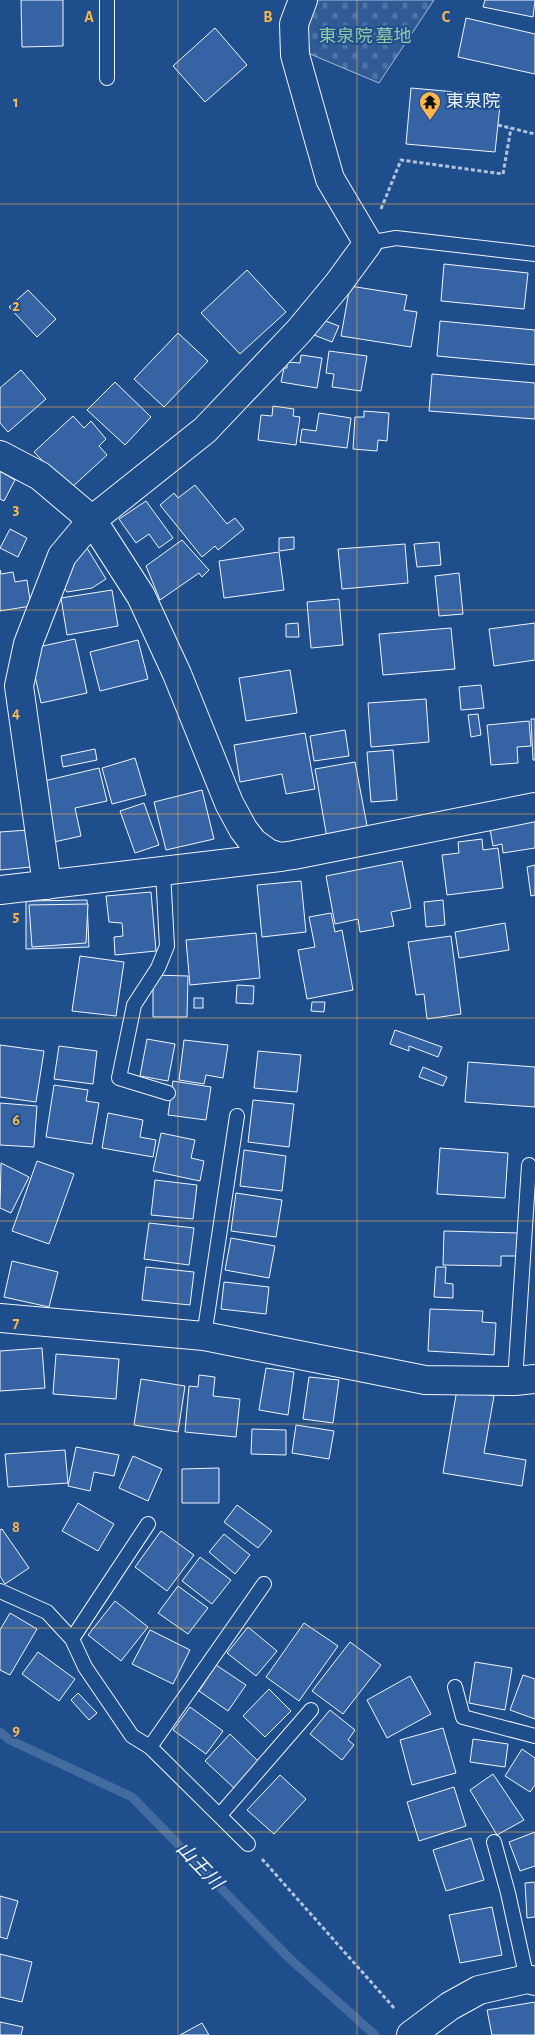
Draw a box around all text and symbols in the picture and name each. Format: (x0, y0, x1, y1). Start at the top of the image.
text: A (84, 9, 94, 25)
text: B (263, 9, 273, 25)
text: C (442, 9, 451, 25)
park label: 東泉院 墓地 (319, 27, 411, 46)
temple icon: 東泉院 (418, 90, 442, 121)
place label: 東泉院 (446, 92, 500, 111)
text: 1 (13, 94, 19, 110)
text: 2 (12, 298, 20, 314)
text: 3 (13, 501, 20, 517)
text: 4 (12, 705, 20, 721)
text: 5 (13, 908, 20, 924)
text: 6 (12, 1112, 20, 1128)
text: 7 (13, 1315, 20, 1331)
text: 8 (12, 1519, 20, 1535)
text: 9 (12, 1722, 20, 1738)
water label: 山王川 (172, 1838, 228, 1895)

